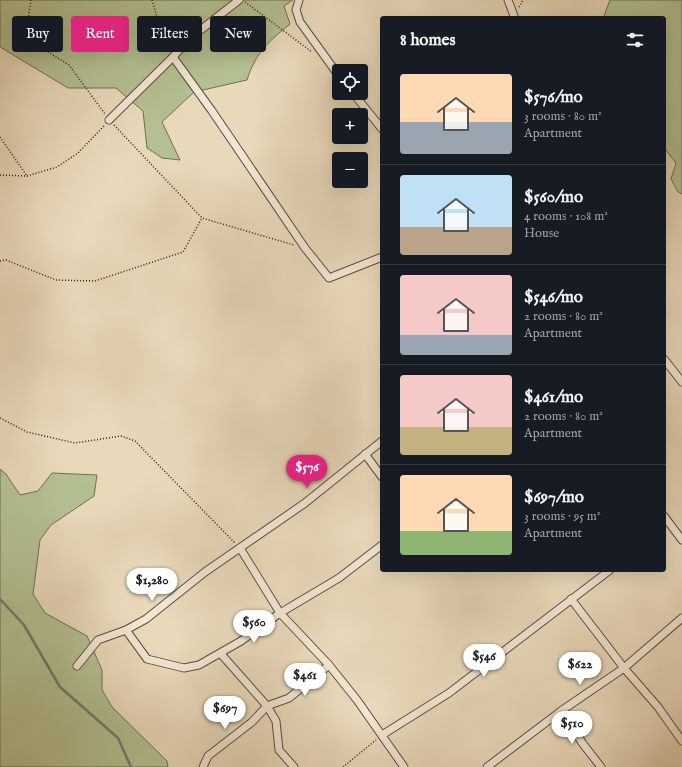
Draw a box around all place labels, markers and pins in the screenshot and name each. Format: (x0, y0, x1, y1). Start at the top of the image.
pin: $576 (283, 455, 331, 489)
pin: $1,280 (119, 568, 185, 602)
pin: $560 (230, 610, 278, 644)
pin: $546 (460, 644, 508, 678)
pin: $622 (556, 652, 604, 686)
pin: $461 (281, 663, 329, 697)
pin: $697 (201, 696, 249, 730)
pin: $510 (548, 711, 596, 745)

